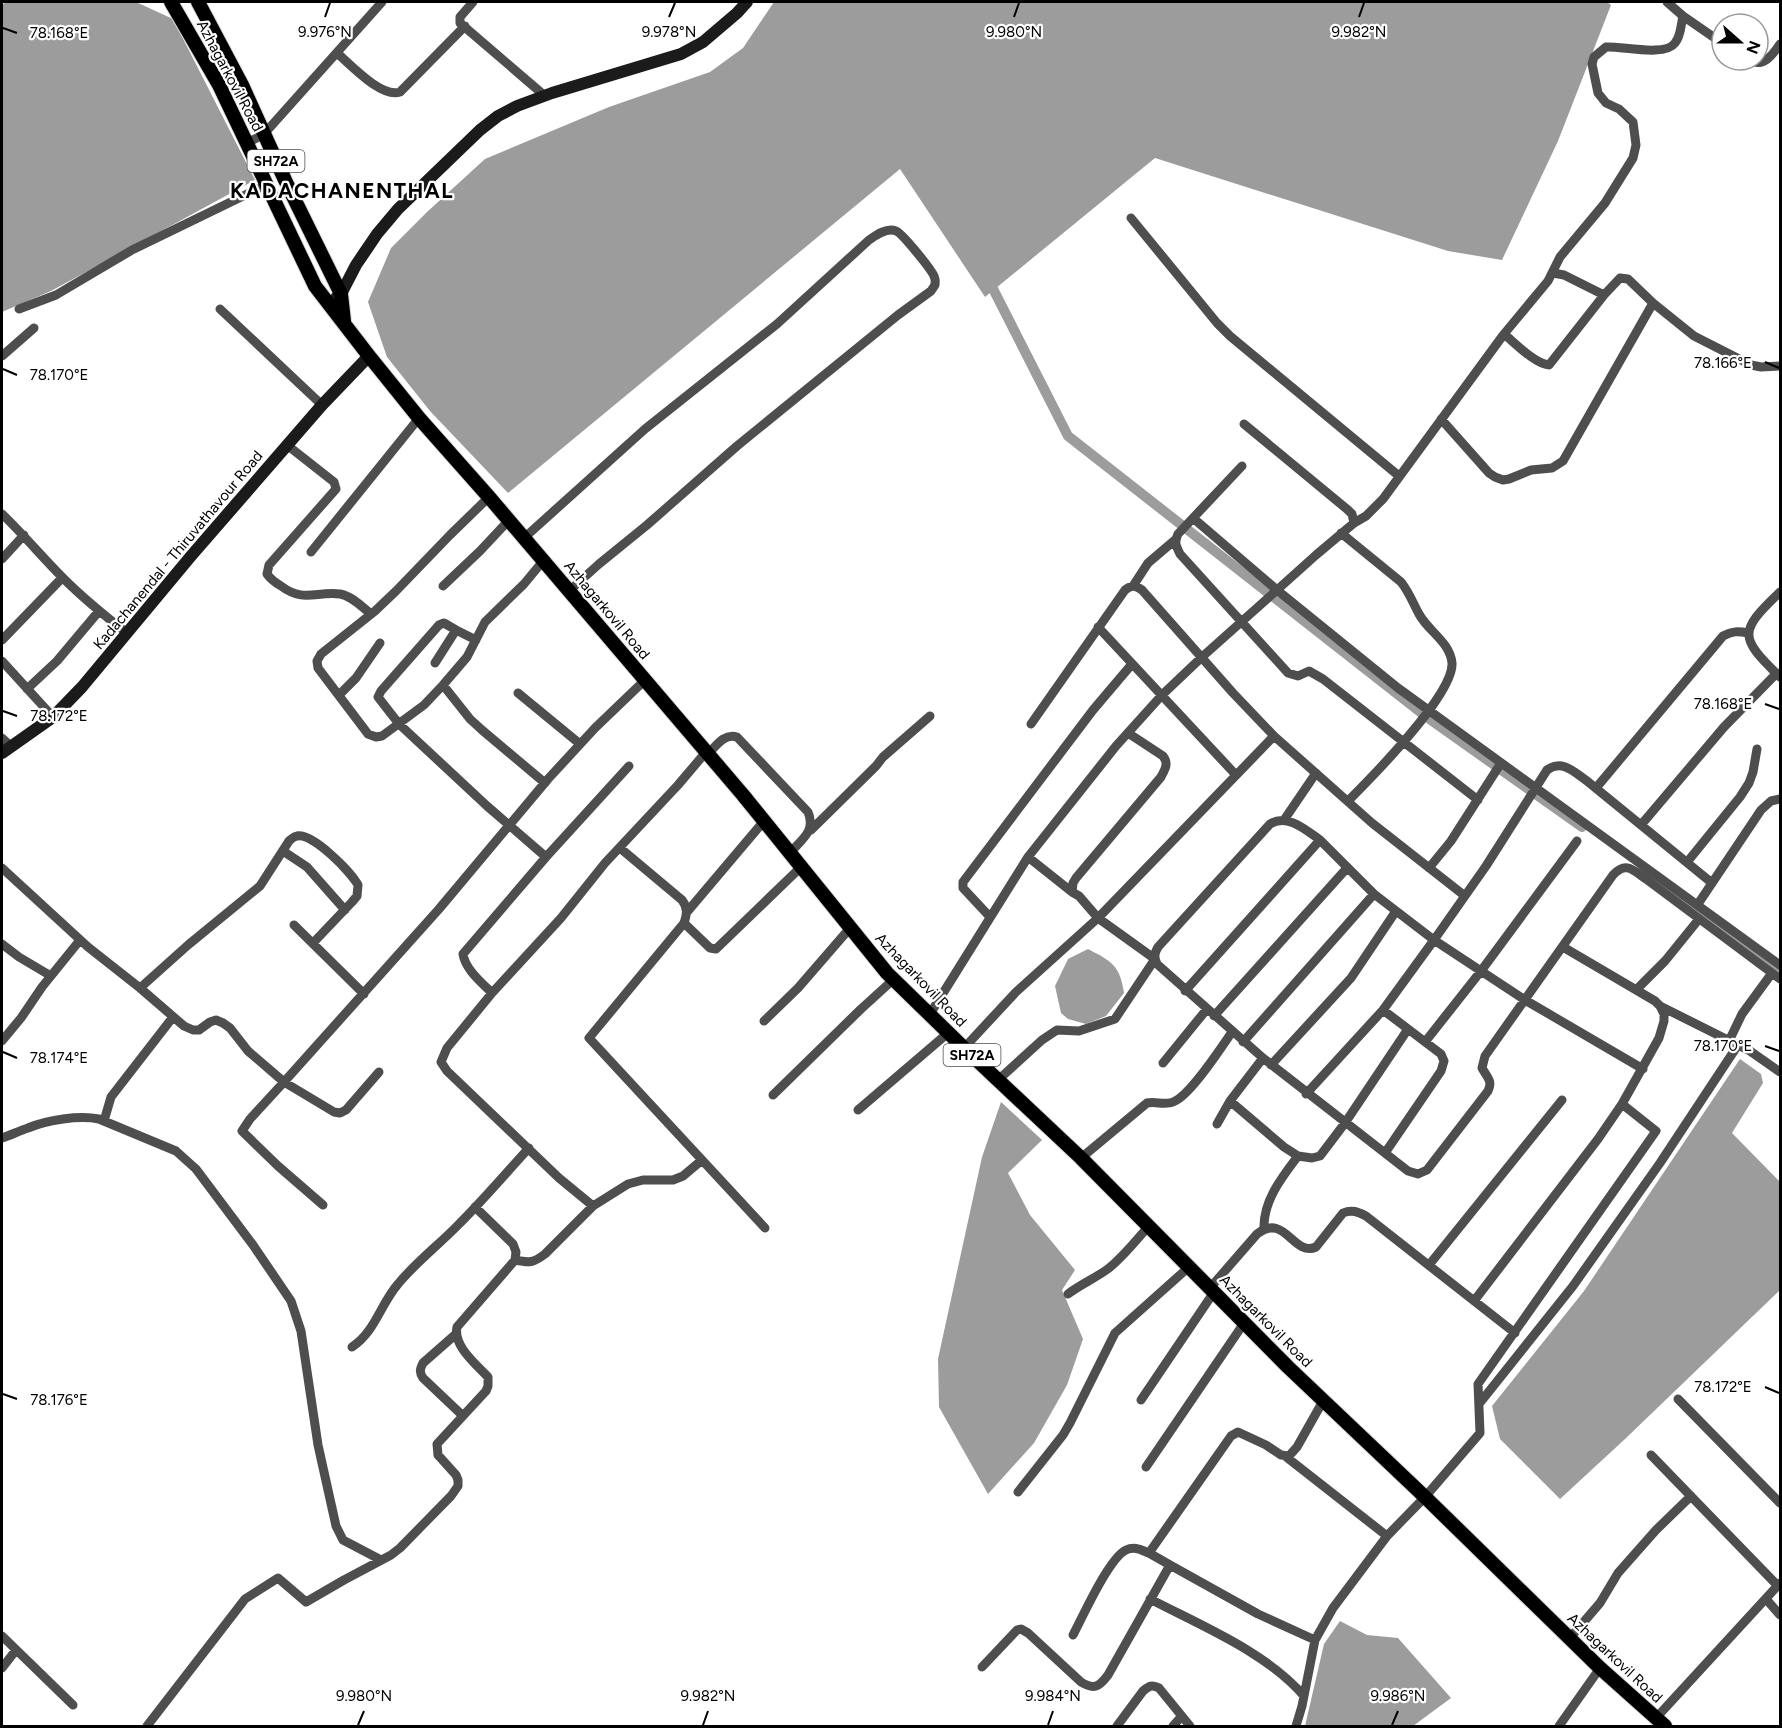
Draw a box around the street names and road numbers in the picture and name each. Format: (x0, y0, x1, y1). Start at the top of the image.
street label: Azhagarkovil Road (193, 17, 267, 135)
road number: SH72A (248, 150, 304, 172)
street label: Kadachanendal - Thiruvathavour Road (89, 447, 267, 653)
street label: Azhagarkovil Road (560, 557, 654, 663)
street label: Azhagarkovil Road (872, 929, 970, 1031)
road number: SH72A (944, 1044, 1000, 1066)
street label: Azhagarkovil Road (1216, 1271, 1316, 1371)
street label: Azhagarkovil Road (1564, 1609, 1666, 1707)

